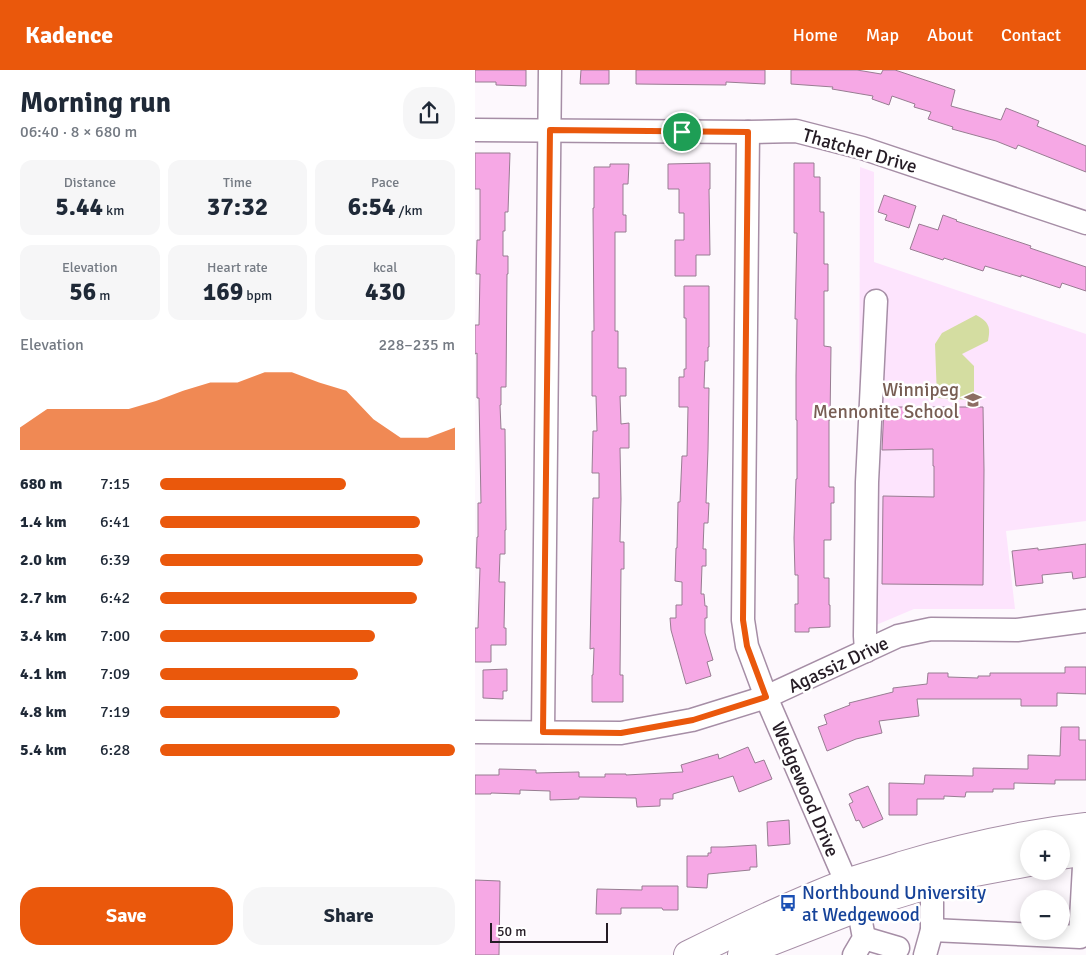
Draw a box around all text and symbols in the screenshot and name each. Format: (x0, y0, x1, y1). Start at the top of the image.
text: Kadence (25, 20, 113, 50)
text: Home (793, 24, 838, 46)
text: Map (866, 24, 899, 46)
text: About (927, 24, 973, 46)
text: Contact (1001, 24, 1061, 46)
text: Morning run (20, 86, 171, 120)
button: share (403, 87, 455, 139)
pin (661, 111, 703, 153)
icon: arrive (668, 118, 696, 146)
text: 06:40 · 8 × 680 m (20, 122, 137, 142)
street label: Thatcher Drive (800, 123, 920, 179)
text: Distance (64, 174, 116, 191)
text: Time (223, 174, 252, 191)
text: Pace (371, 174, 399, 191)
text: 5.44 (55, 191, 103, 222)
text: 37:32 (207, 191, 268, 222)
text: 6:54 (348, 191, 396, 222)
text: km (103, 202, 124, 219)
text: /km (396, 202, 423, 219)
text: Elevation (62, 259, 118, 276)
text: Heart rate (207, 259, 268, 276)
text: kcal (373, 259, 397, 276)
text: 56 (69, 276, 96, 307)
text: 169 (203, 276, 243, 307)
text: 430 (365, 276, 405, 307)
text: m (96, 287, 110, 304)
text: bpm (243, 287, 272, 304)
text: Elevation (20, 335, 84, 355)
text: 228–235 m (378, 335, 455, 355)
place label: Winnipeg Mennonite School (813, 378, 959, 424)
school or university icon: Winnipeg Mennonite School (963, 390, 983, 410)
text: 680 m (20, 474, 62, 494)
text: 7:15 (100, 474, 130, 494)
text: 1.4 km (20, 512, 67, 532)
text: 6:41 (100, 512, 130, 532)
text: 2.0 km (20, 550, 67, 570)
text: 6:39 (100, 550, 130, 570)
text: 2.7 km (20, 588, 67, 608)
text: 6:42 (100, 588, 130, 608)
text: 3.4 km (20, 626, 67, 646)
text: 7:00 (100, 626, 130, 646)
street label: Agassiz Drive (784, 631, 892, 699)
text: 4.1 km (20, 664, 67, 684)
text: 7:09 (100, 664, 130, 684)
text: 4.8 km (20, 702, 67, 722)
text: 7:19 (100, 702, 130, 722)
street label: Wedgewood Drive (766, 718, 844, 860)
text: 5.4 km (20, 740, 67, 760)
text: 6:28 (100, 740, 130, 760)
map controls (1020, 830, 1070, 940)
button: + (1020, 830, 1070, 880)
place label: Northbound University at Wedgewood (802, 881, 986, 927)
button: Save (20, 887, 233, 945)
button: Share (243, 887, 455, 945)
button: − (1020, 890, 1070, 940)
bus stop icon: Northbound University at Wedgewood (778, 893, 798, 913)
scale bar (490, 920, 607, 943)
text: 50 m (497, 923, 526, 940)

